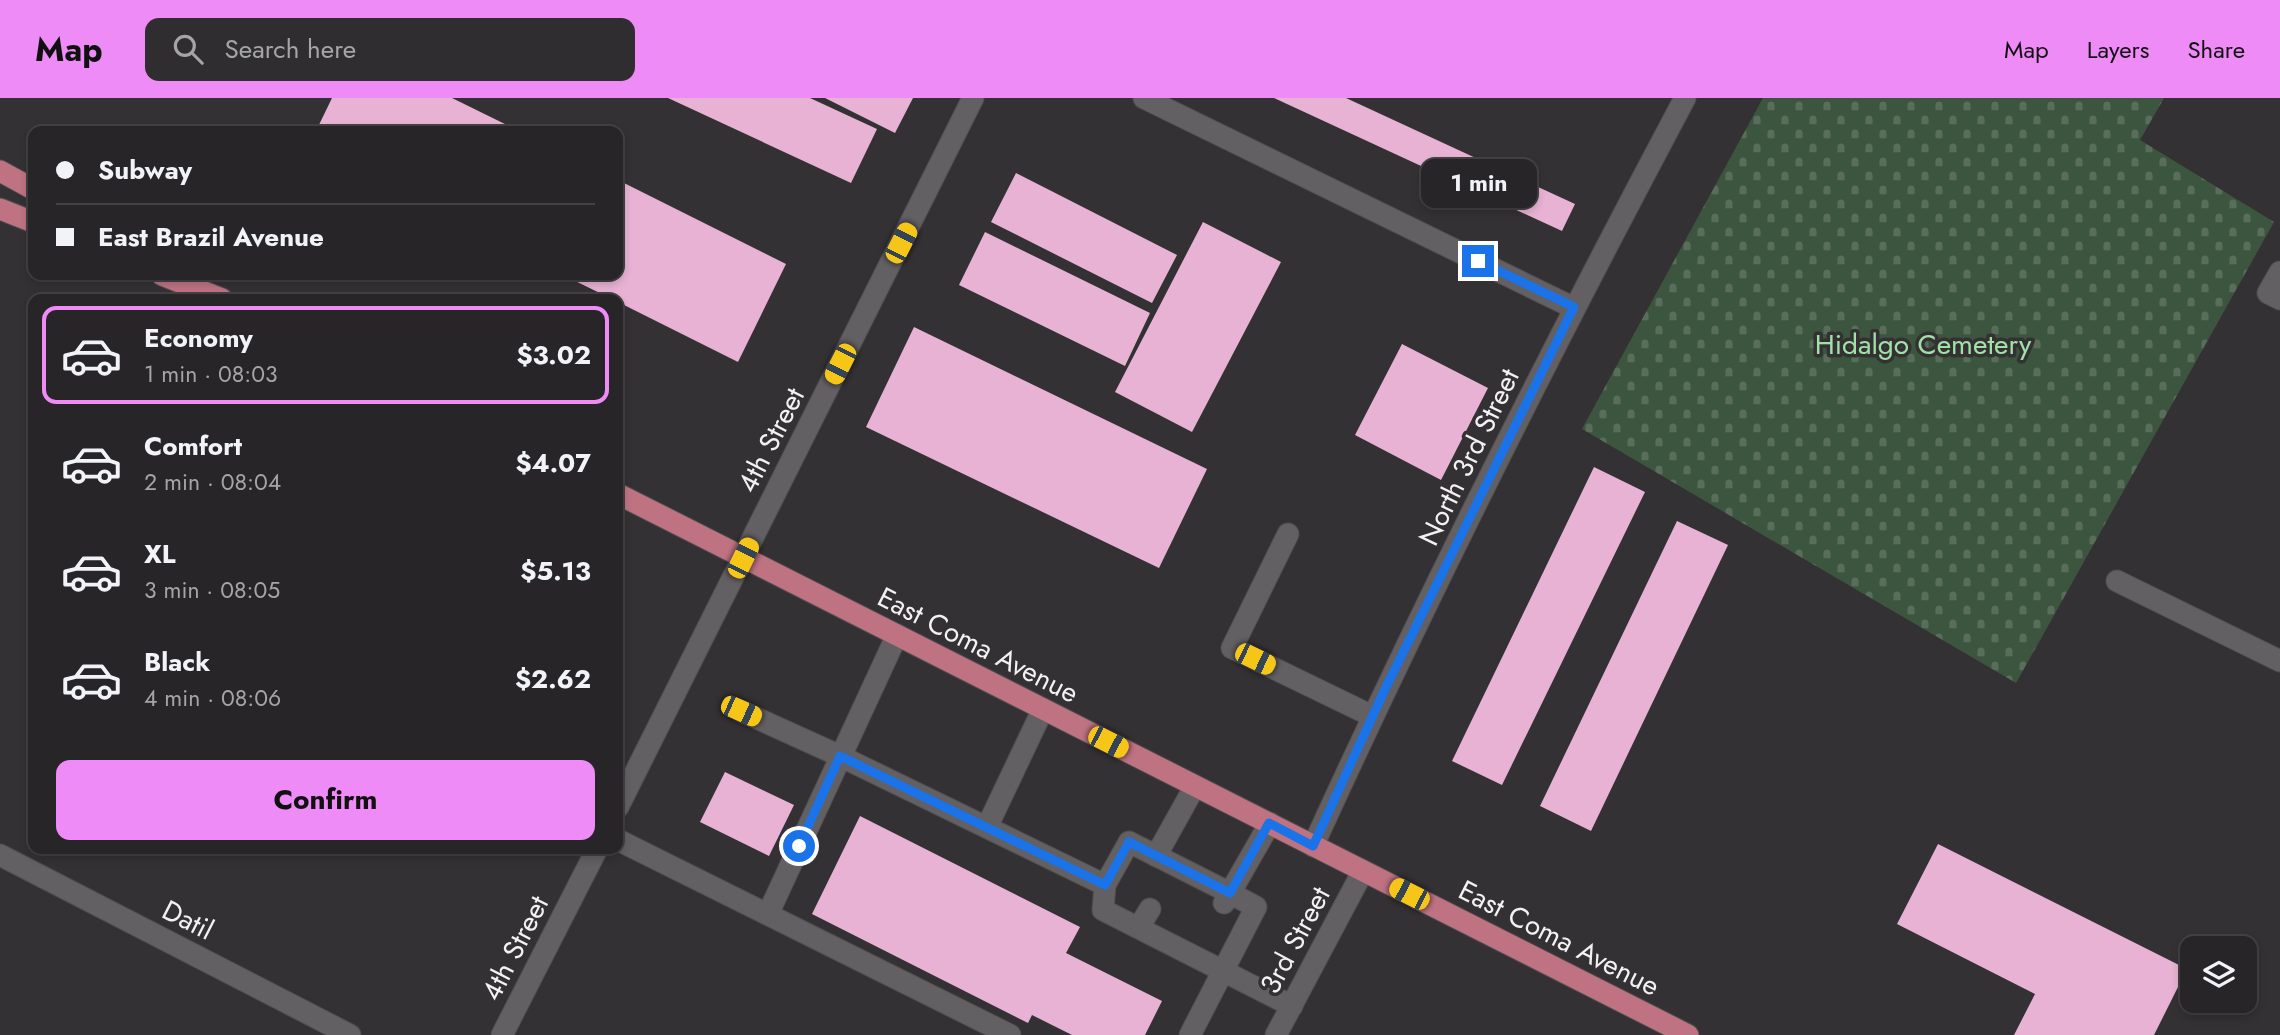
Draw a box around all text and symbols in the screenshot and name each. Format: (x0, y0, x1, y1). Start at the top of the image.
search box (145, 18, 635, 81)
text: Map (35, 26, 103, 73)
icon: search (169, 30, 207, 68)
text: Search here (225, 30, 356, 68)
text: Map (2004, 32, 2049, 67)
text: Layers (2087, 32, 2149, 67)
text: Share (2187, 32, 2245, 67)
text: Subway (98, 151, 192, 189)
callout: 1 min (1420, 159, 1536, 208)
text: 1 min (1450, 166, 1508, 200)
text: East Brazil Avenue (98, 218, 324, 256)
car (883, 220, 920, 266)
route end (1462, 245, 1494, 277)
text: Economy (144, 319, 253, 357)
icon: car (60, 324, 123, 387)
park label: Hidalgo Cemetery (1815, 324, 2032, 365)
text: $3.02 (516, 336, 591, 374)
car (822, 341, 859, 387)
text: 1 min · 08:03 (144, 357, 278, 391)
street label: North 3rd Street (1408, 361, 1530, 552)
street label: 4th Street (727, 380, 815, 500)
text: Comfort (144, 427, 242, 465)
icon: car (60, 432, 123, 495)
text: $4.07 (515, 444, 591, 482)
text: 2 min · 08:04 (144, 465, 281, 499)
text: XL (144, 535, 176, 573)
car (725, 535, 762, 581)
icon: car (60, 540, 123, 603)
text: $5.13 (520, 552, 591, 590)
text: 3 min · 08:05 (144, 573, 280, 607)
street label: East Coma Avenue (870, 577, 1086, 713)
car (1232, 640, 1279, 678)
text: Black (144, 643, 210, 681)
icon: car (60, 648, 123, 711)
text: $2.62 (515, 660, 591, 698)
text: 4 min · 08:06 (144, 681, 281, 715)
car (718, 693, 765, 729)
car (1085, 723, 1132, 761)
button: Confirm (56, 760, 595, 840)
route start (783, 830, 815, 862)
street label: East Coma Avenue (1451, 870, 1667, 1006)
car (1386, 875, 1433, 913)
street label: 3rd Street (1250, 879, 1340, 1001)
street label: 4th Street (471, 888, 559, 1008)
street label: Datil (155, 890, 221, 950)
map controls (2180, 936, 2257, 1013)
button: layers (2180, 936, 2257, 1013)

